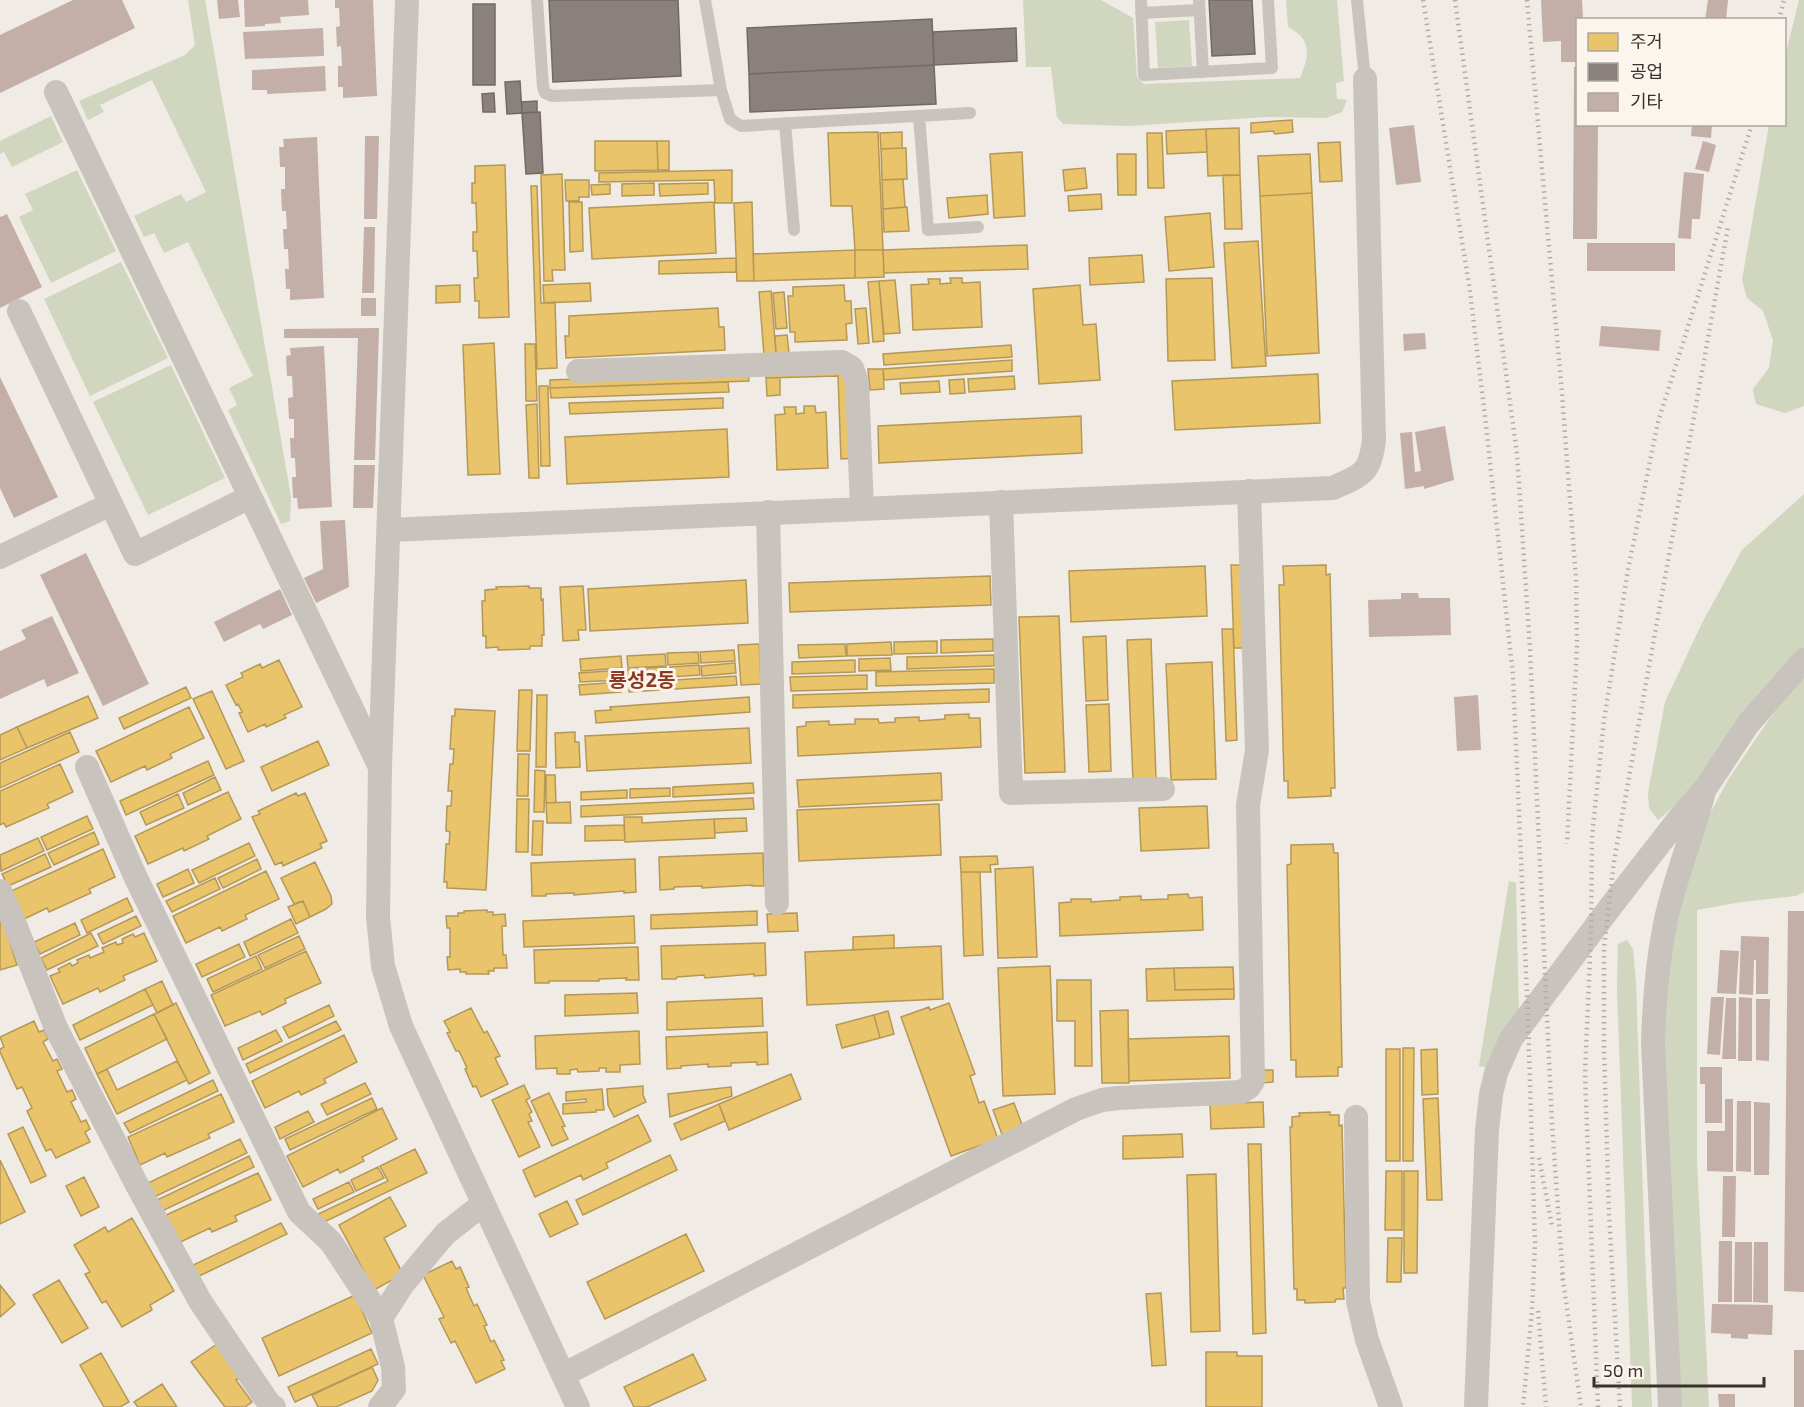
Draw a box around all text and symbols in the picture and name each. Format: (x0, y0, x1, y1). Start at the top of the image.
legend (1576, 18, 1786, 126)
text: 주거 (1630, 30, 1663, 52)
text: 공업 (1630, 60, 1663, 82)
text: 기타 (1630, 90, 1664, 112)
district label: 룡성2동 (609, 667, 675, 691)
scale bar (1594, 1350, 1764, 1388)
text: 50 m (1603, 1359, 1643, 1381)

